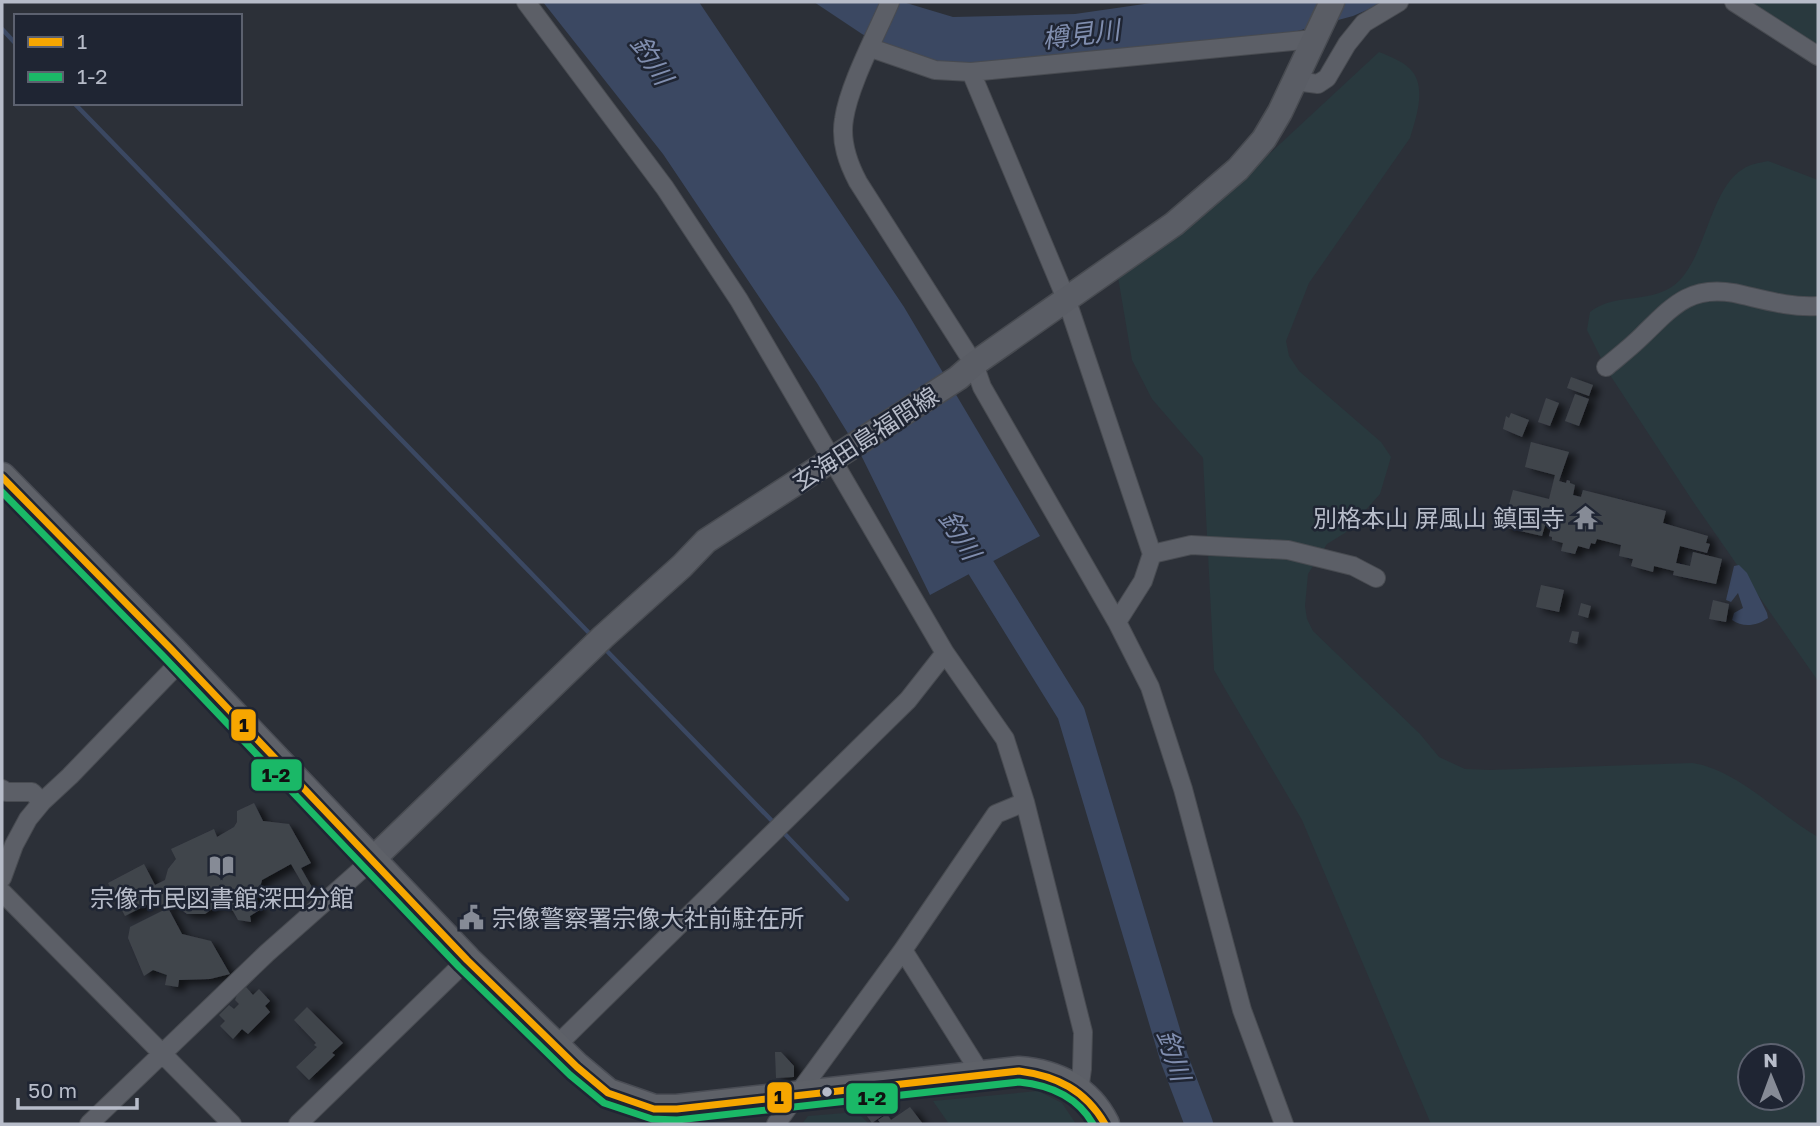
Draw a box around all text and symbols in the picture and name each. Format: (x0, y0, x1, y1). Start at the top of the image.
water label: 樽見川 (1040, 13, 1125, 54)
legend (14, 14, 242, 105)
text: 1 (77, 28, 87, 54)
water label: 釣川 (625, 30, 681, 93)
text: 1-2 (77, 63, 107, 89)
street label: 玄海田島福間線 (787, 380, 943, 496)
place label: 別格本山 屏風山 鎮国寺 (1313, 503, 1565, 532)
temple icon: 別格本山 屏風山 鎮国寺 (1571, 503, 1599, 531)
water label: 釣川 (933, 505, 989, 568)
line badge: 1 (230, 708, 257, 742)
text: 1 (239, 713, 249, 736)
line badge: 1-2 (250, 758, 303, 792)
text: 1-2 (262, 763, 290, 786)
library icon: 宗像市民図書館深田分館 (208, 852, 236, 880)
place label: 宗像市民図書館深田分館 (90, 883, 354, 912)
public building icon: 宗像警察署宗像大社前駐在所 (458, 903, 486, 931)
place label: 宗像警察署宗像大社前駐在所 (492, 903, 804, 932)
water label: 釣川 (1151, 1025, 1198, 1087)
north arrow (1736, 1042, 1806, 1112)
text: N (1763, 1048, 1778, 1071)
scale bar (18, 1066, 136, 1110)
text: 50 m (28, 1077, 77, 1103)
line badge: 1 (766, 1081, 793, 1114)
line badge: 1-2 (845, 1082, 899, 1115)
text: 1 (774, 1085, 784, 1108)
unlabelled marker (820, 1085, 834, 1099)
text: 1-2 (858, 1086, 886, 1109)

